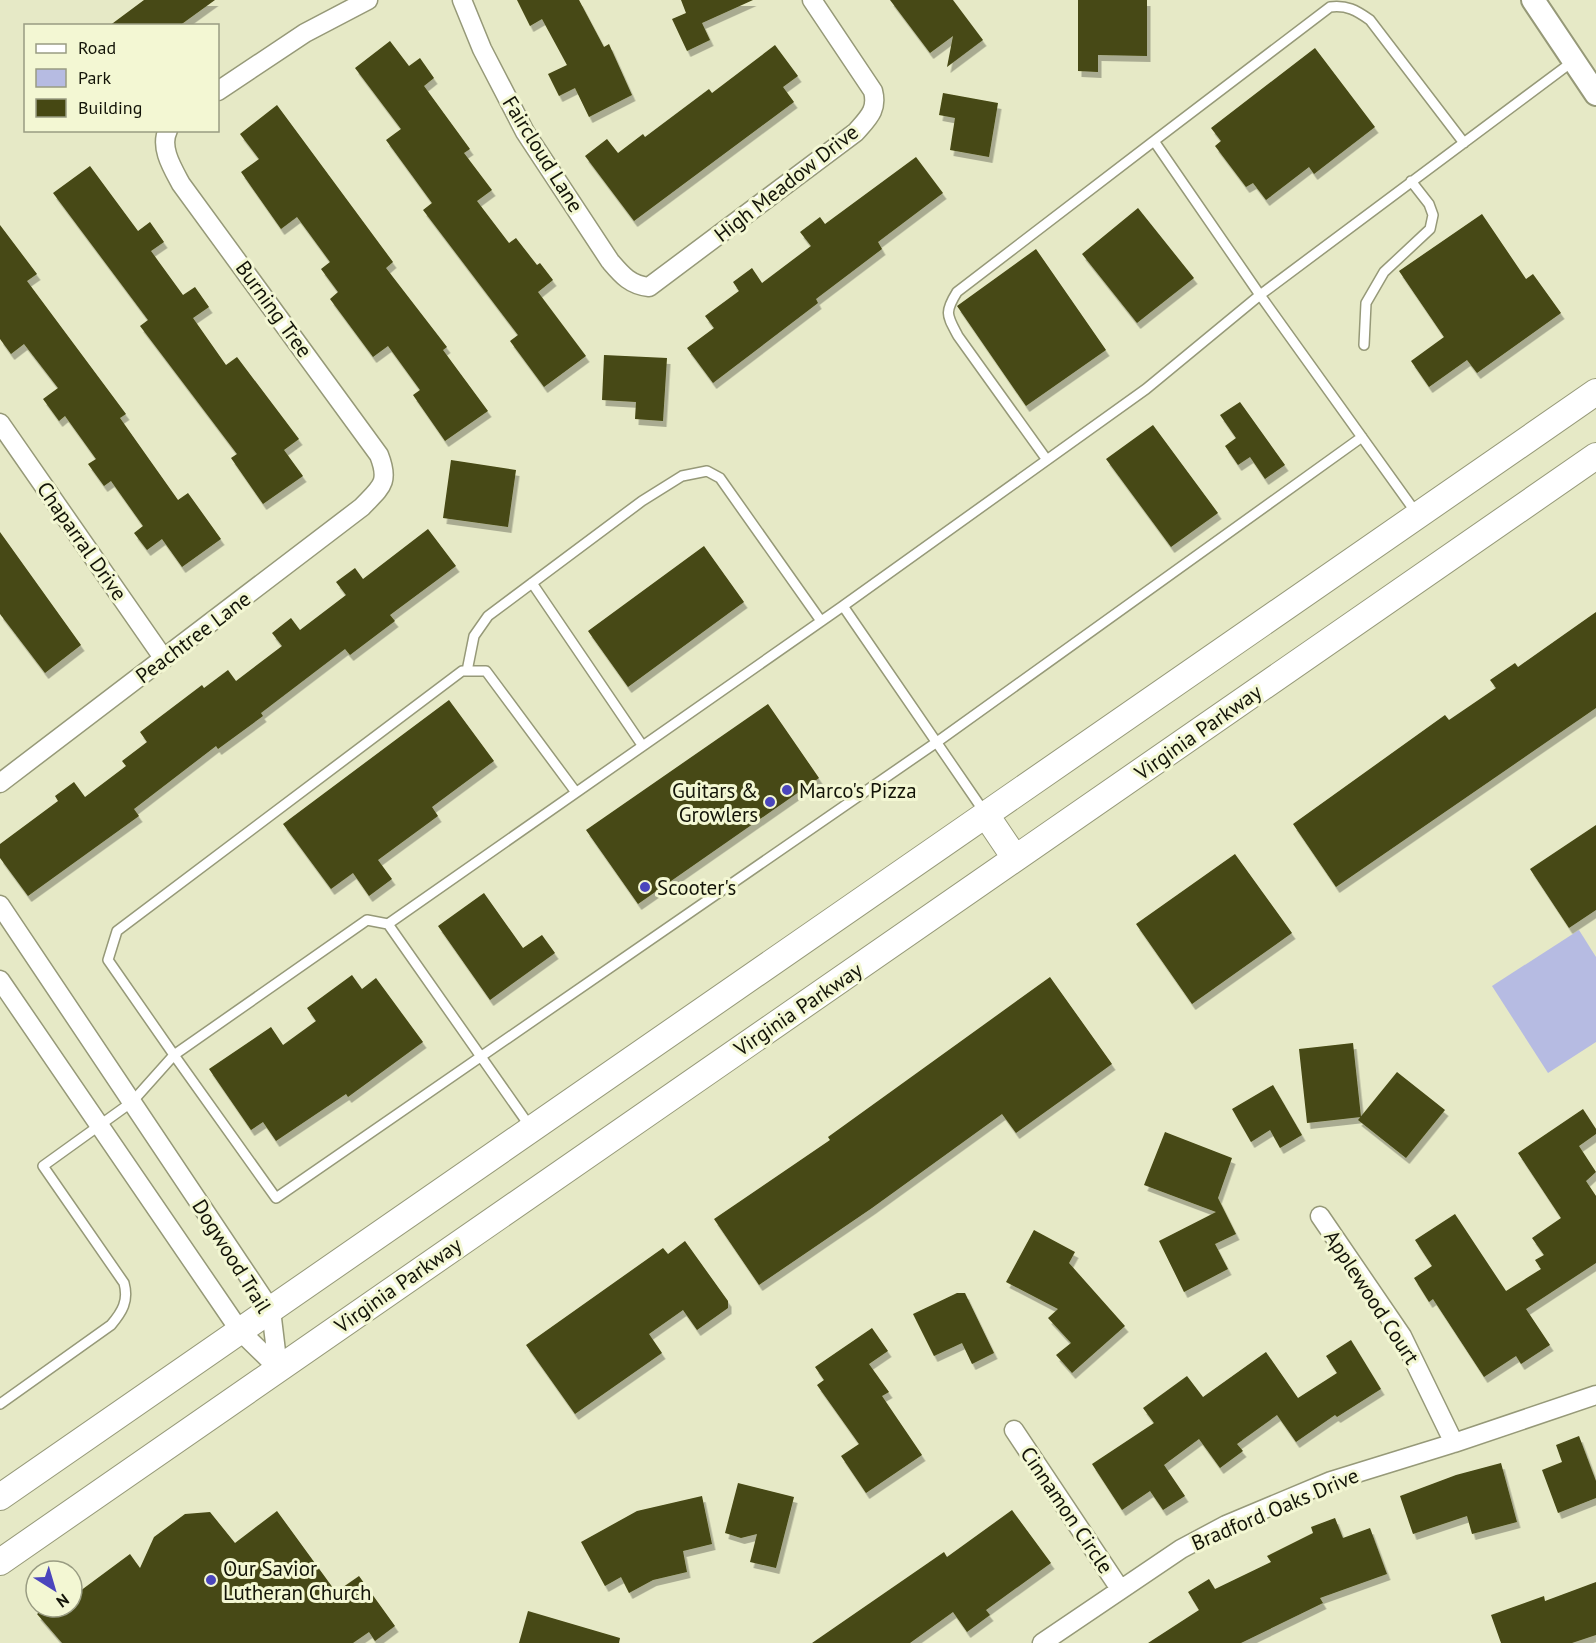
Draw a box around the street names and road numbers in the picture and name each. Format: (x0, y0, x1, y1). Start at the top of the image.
street label: Faircloud Lane (497, 91, 589, 217)
street label: High Meadow Drive (708, 118, 864, 248)
street label: Burning Tree (230, 255, 318, 363)
street label: Chaparral Drive (31, 476, 133, 606)
street label: Peachtree Lane (130, 585, 256, 689)
street label: Virginia Parkway (1128, 678, 1267, 786)
street label: Virginia Parkway (728, 956, 867, 1062)
street label: Dogwood Trail (186, 1194, 278, 1318)
street label: Applewood Court (1318, 1225, 1426, 1369)
street label: Virginia Parkway (328, 1231, 467, 1339)
street label: Cinnamon Circle (1015, 1441, 1119, 1579)
street label: Bradford Oaks Drive (1187, 1462, 1363, 1556)

